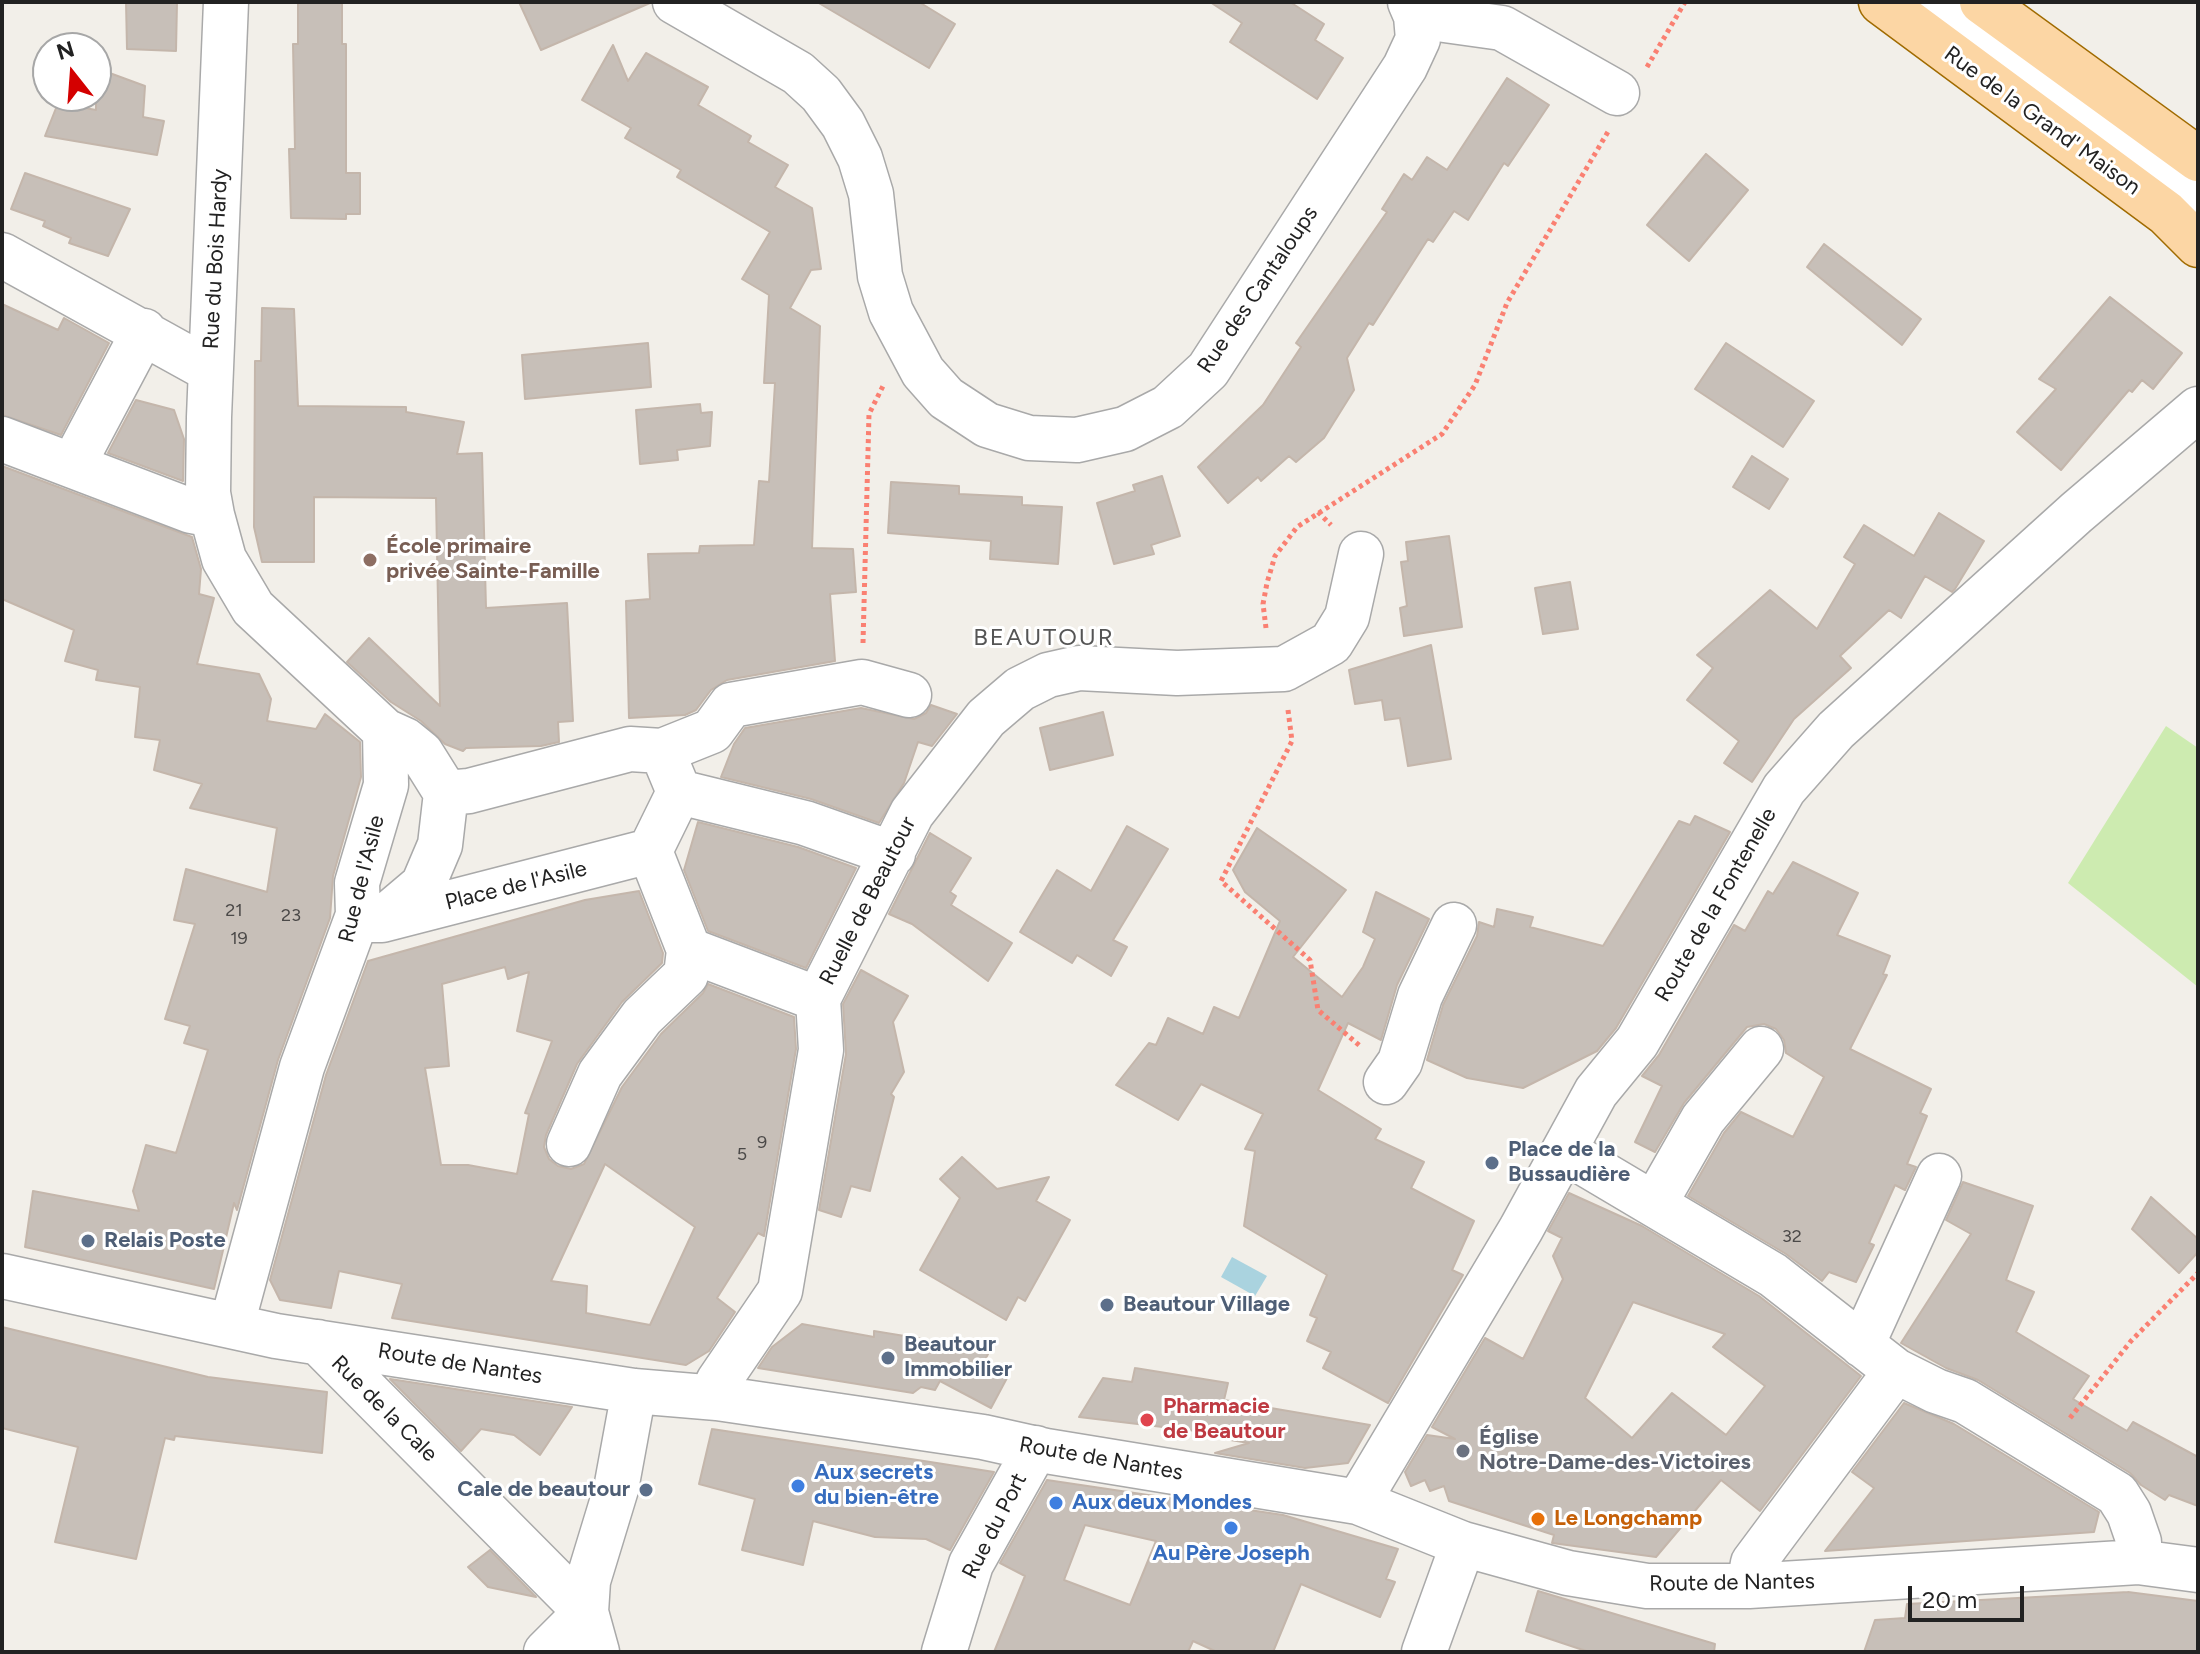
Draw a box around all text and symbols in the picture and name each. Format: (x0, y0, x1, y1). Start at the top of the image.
north arrow (32, 32, 112, 112)
text: N (53, 35, 77, 66)
street label: Rue de la Grand' Maison (1939, 41, 2145, 201)
street label: Rue du Bois Hardy (198, 168, 234, 350)
street label: Rue des Cantaloups (1192, 201, 1324, 379)
place label: École primaire privée Sainte-Famille (386, 534, 600, 586)
marker: École primaire privée Sainte-Famille (361, 551, 379, 569)
district label: BEAUTOUR (973, 624, 1115, 652)
street label: Route de la Fontenelle (1650, 803, 1782, 1007)
street label: Ruelle de Beautour (814, 812, 922, 990)
street label: Rue de l'Asile (333, 813, 391, 945)
street label: Place de l'Asile (443, 856, 589, 916)
house number: 21 (225, 900, 243, 922)
house number: 23 (281, 905, 301, 927)
house number: 19 (230, 928, 248, 950)
house number: 9 (757, 1132, 767, 1154)
place label: Place de la Bussaudière (1508, 1137, 1630, 1188)
house number: 5 (737, 1144, 747, 1166)
marker: Place de la Bussaudière (1483, 1154, 1501, 1172)
house number: 32 (1782, 1226, 1802, 1248)
place label: Relais Poste (104, 1228, 226, 1254)
marker: Relais Poste (79, 1232, 97, 1250)
place label: Beautour Village (1123, 1292, 1290, 1318)
marker: Beautour Village (1098, 1296, 1116, 1314)
place label: Beautour Immobilier (904, 1332, 1012, 1384)
street label: Route de Nantes (376, 1338, 544, 1390)
marker: Beautour Immobilier (879, 1349, 897, 1367)
street label: Rue de la Cale (325, 1350, 443, 1468)
place label: Pharmacie de Beautour (1163, 1394, 1286, 1446)
marker: Pharmacie de Beautour (1138, 1411, 1156, 1429)
place label: Église Notre-Dame-des-Victoires (1479, 1425, 1751, 1476)
street label: Route de Nantes (1017, 1432, 1185, 1486)
marker: Église Notre-Dame-des-Victoires (1454, 1442, 1472, 1460)
place label: Aux secrets du bien-être (814, 1460, 939, 1512)
street label: Rue du Port (957, 1469, 1033, 1583)
place label: Cale de beautour (457, 1477, 630, 1503)
marker: Aux secrets du bien-être (789, 1477, 807, 1495)
marker: Cale de beautour (637, 1481, 655, 1499)
place label: Aux deux Mondes (1072, 1490, 1252, 1516)
marker: Aux deux Mondes (1047, 1494, 1065, 1512)
place label: Le Longchamp (1554, 1506, 1702, 1532)
marker: Le Longchamp (1529, 1510, 1547, 1528)
marker: Au Père Joseph (1222, 1519, 1240, 1537)
place label: Au Père Joseph (1152, 1541, 1310, 1567)
street label: Route de Nantes (1649, 1568, 1815, 1598)
scale bar (1912, 1570, 2028, 1620)
text: 20 m (1922, 1585, 1977, 1614)

